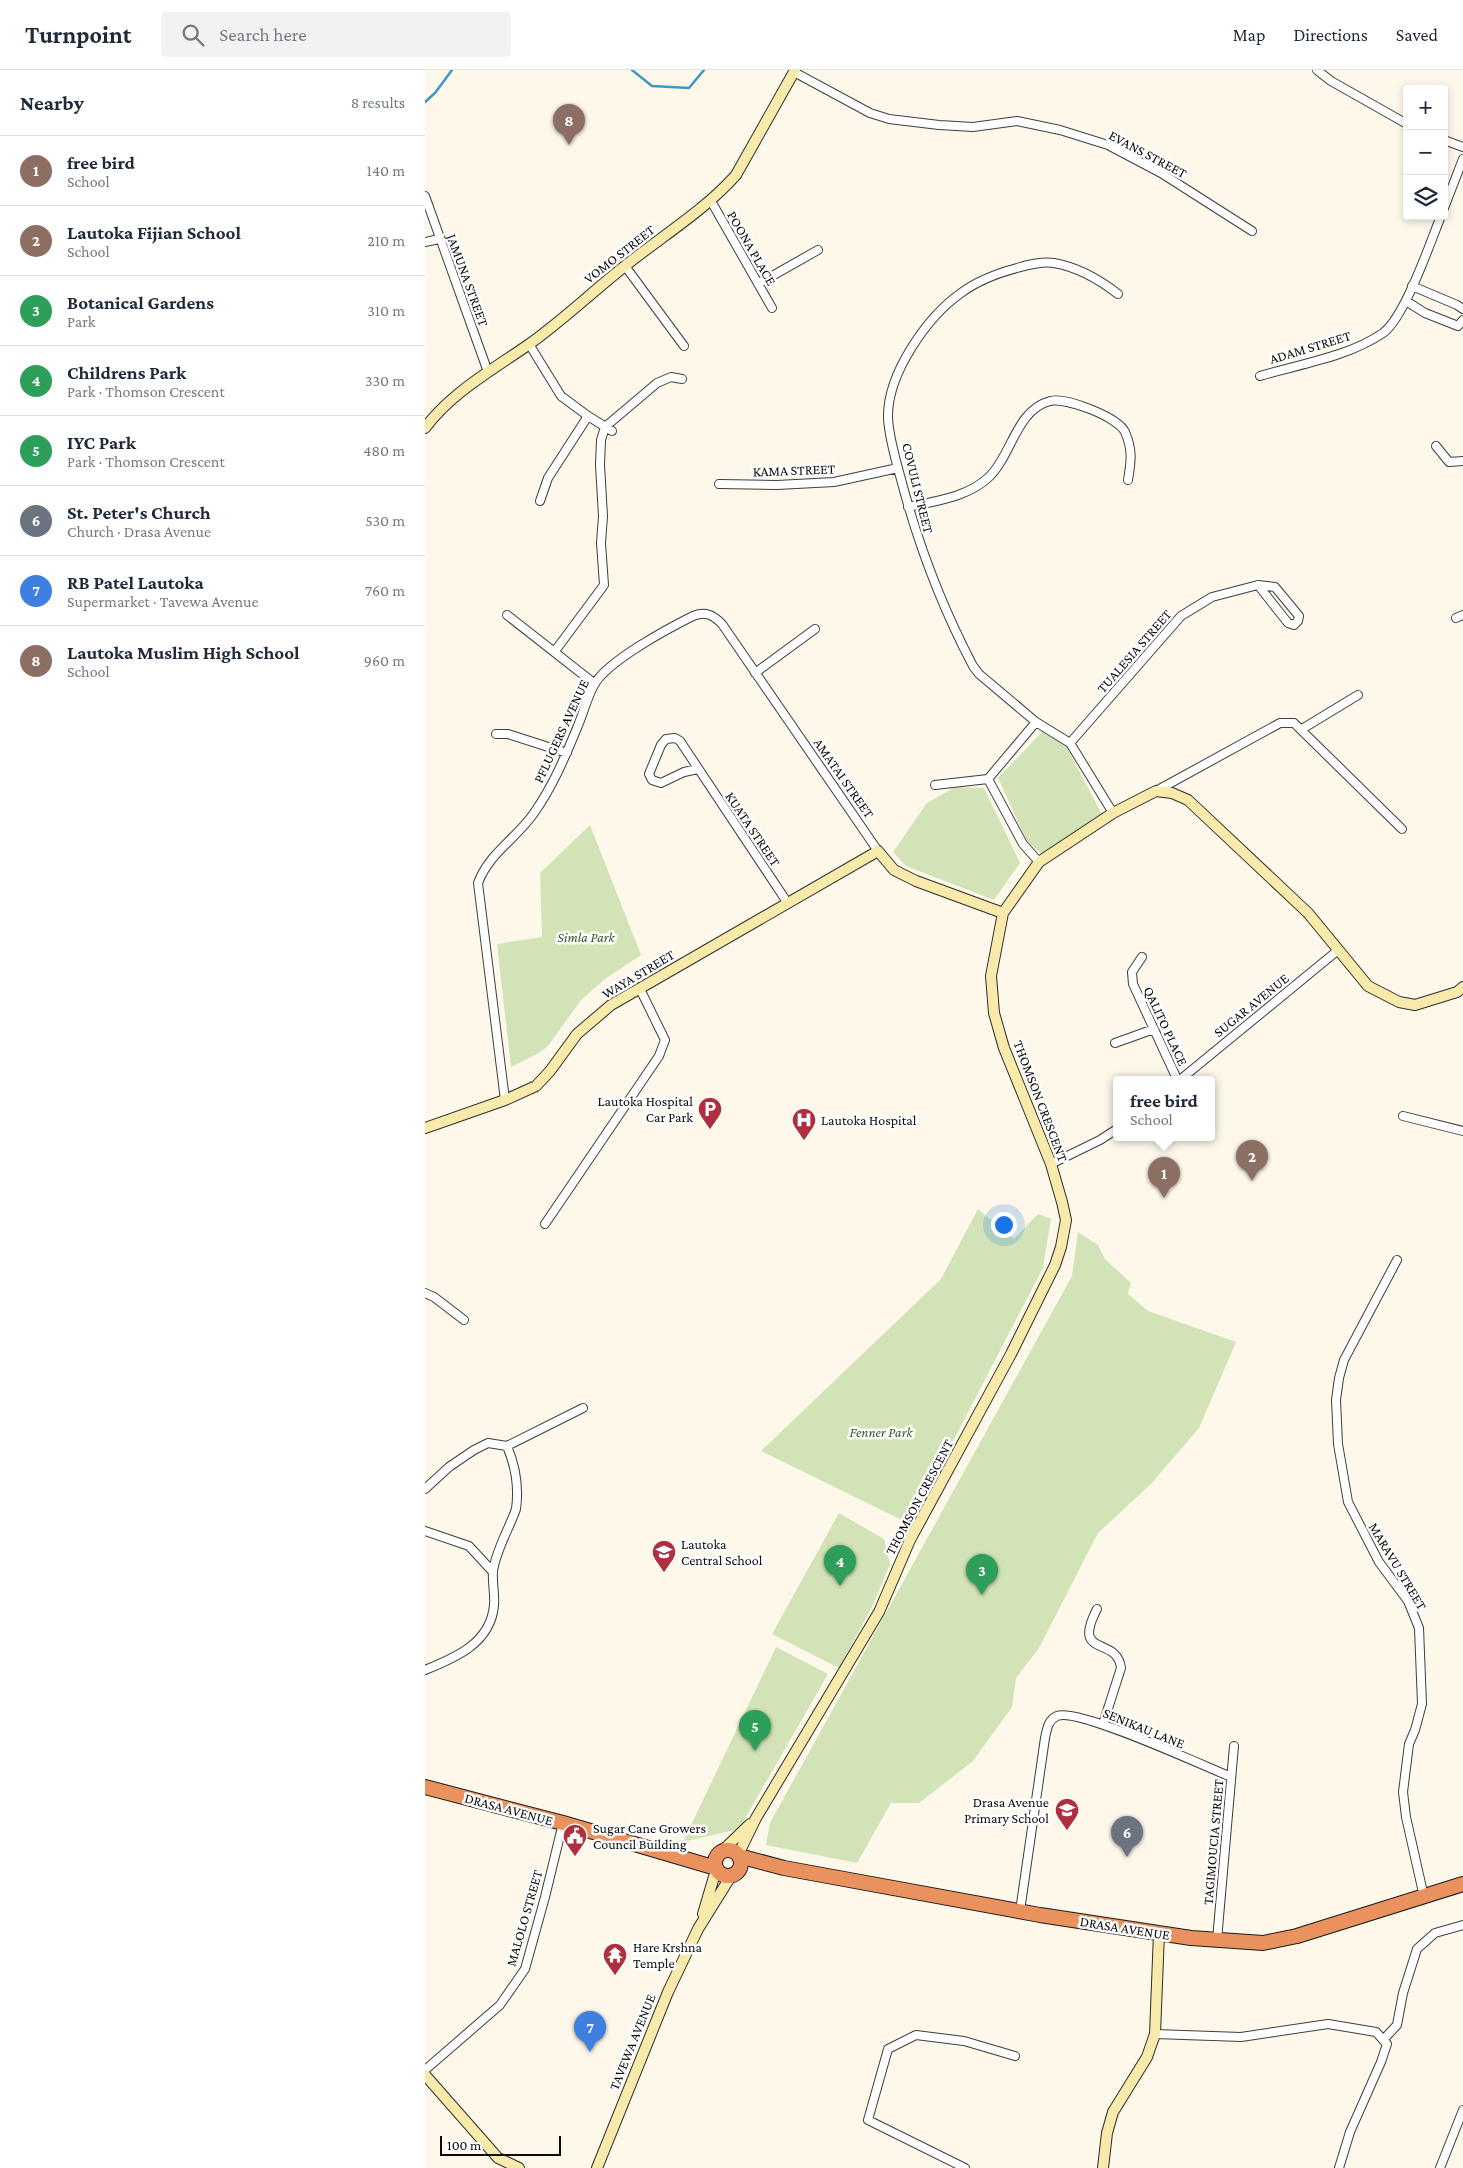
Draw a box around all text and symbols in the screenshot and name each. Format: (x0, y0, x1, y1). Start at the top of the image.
search box (161, 12, 511, 57)
text: Turnpoint (25, 21, 131, 48)
icon: search (179, 21, 207, 49)
text: Search here (219, 24, 307, 45)
text: Map (1233, 25, 1265, 45)
text: Directions (1293, 25, 1368, 45)
text: Saved (1396, 25, 1438, 45)
map controls (1403, 85, 1448, 220)
button: + (1403, 85, 1448, 130)
text: Nearby (20, 91, 84, 115)
text: 8 results (351, 94, 405, 111)
pin: 8 (553, 104, 585, 145)
street label: EVANS STREET (1106, 127, 1190, 181)
button: − (1403, 130, 1448, 175)
text: free bird (67, 152, 135, 173)
text: 1 (33, 162, 39, 179)
text: 140 m (367, 162, 405, 179)
text: School (67, 173, 110, 190)
button: layers (1403, 175, 1448, 220)
street label: POONA PLACE (724, 208, 780, 288)
street label: VOMO STREET (580, 221, 658, 287)
text: Lautoka Fijian School (67, 222, 241, 243)
street label: JAMUNA STREET (443, 230, 492, 329)
text: 2 (32, 232, 40, 249)
text: 210 m (367, 232, 405, 249)
text: School (67, 243, 110, 260)
text: Botanical Gardens (67, 292, 214, 313)
text: 3 (32, 302, 40, 319)
text: 310 m (367, 302, 405, 319)
text: Park (67, 313, 95, 330)
street label: ADAM STREET (1267, 327, 1353, 367)
text: Childrens Park (67, 362, 186, 383)
text: 4 (32, 372, 40, 389)
text: 330 m (365, 372, 405, 389)
text: Park · Thomson Crescent (67, 383, 225, 400)
text: IYC Park (67, 432, 136, 453)
street label: COVULI STREET (899, 441, 937, 535)
text: 5 (32, 442, 40, 459)
text: 480 m (363, 442, 405, 459)
text: Park · Thomson Crescent (67, 453, 225, 470)
street label: KAMA STREET (752, 461, 836, 479)
text: St. Peter's Church (67, 502, 211, 523)
text: 6 (32, 512, 40, 529)
text: 530 m (365, 512, 405, 529)
text: Church · Drasa Avenue (67, 523, 211, 540)
text: RB Patel Lautoka (67, 572, 204, 593)
text: 7 (32, 582, 40, 599)
text: 760 m (365, 582, 405, 599)
text: Supermarket · Tavewa Avenue (67, 593, 259, 610)
street label: TUALESIA STREET (1093, 606, 1175, 696)
text: Lautoka Muslim High School (67, 642, 300, 663)
text: 8 (31, 652, 41, 669)
text: 960 m (364, 652, 405, 669)
text: School (67, 663, 110, 680)
street label: PFLUGERS AVENUE (530, 676, 592, 785)
street label: AMATAI STREET (811, 735, 878, 821)
street label: KUATA STREET (722, 789, 784, 870)
park label: Simla Park (557, 929, 616, 945)
street label: WAYA STREET (599, 946, 677, 1002)
street label: SUGAR AVENUE (1210, 970, 1292, 1040)
street label: QALITO PLACE (1141, 984, 1192, 1069)
street label: THOMSON CRESCENT (1011, 1038, 1072, 1164)
popup (1113, 1076, 1215, 1141)
text: free bird (1130, 1090, 1198, 1111)
place label: Lautoka Hospital Car Park (598, 1093, 693, 1125)
parking icon: Lautoka Hospital Car Park (697, 1096, 723, 1130)
hospital icon: Lautoka Hospital (791, 1107, 817, 1141)
text: School (1130, 1111, 1173, 1128)
place label: Lautoka Hospital (821, 1112, 917, 1128)
pin: 2 (1236, 1140, 1268, 1181)
pin: 1 (1148, 1157, 1180, 1198)
your location (991, 1212, 1017, 1238)
park label: Fenner Park (849, 1424, 913, 1440)
street label: THOMSON CRESCENT (882, 1436, 956, 1557)
street label: MARAVU STREET (1366, 1520, 1431, 1613)
place label: Lautoka Central School (681, 1536, 763, 1568)
school or university icon: Lautoka Central School (651, 1539, 677, 1573)
pin: 4 (824, 1545, 856, 1586)
pin: 3 (966, 1554, 998, 1595)
street label: SENIKAU LANE (1101, 1704, 1188, 1752)
pin: 5 (739, 1710, 771, 1751)
street label: TAGIMOUCIA STREET (1200, 1778, 1226, 1905)
street label: DRASA AVENUE (463, 1790, 555, 1829)
place label: Drasa Avenue Primary School (964, 1794, 1049, 1826)
school or university icon: Drasa Avenue Primary School (1054, 1797, 1080, 1831)
pin: 6 (1111, 1816, 1143, 1857)
place label: Sugar Cane Growers Council Building (593, 1820, 706, 1852)
public building icon: Sugar Cane Growers Council Building (562, 1823, 588, 1857)
street label: MALOLO STREET (503, 1868, 546, 1968)
street label: DRASA AVENUE (1079, 1913, 1172, 1943)
place label: Hare Krshna Temple (633, 1939, 703, 1971)
temple icon: Hare Krshna Temple (602, 1942, 628, 1976)
street label: TAVEWA AVENUE (605, 1991, 659, 2092)
pin: 7 (574, 2011, 606, 2052)
scale bar (440, 2133, 561, 2156)
text: 100 m (447, 2137, 481, 2153)

